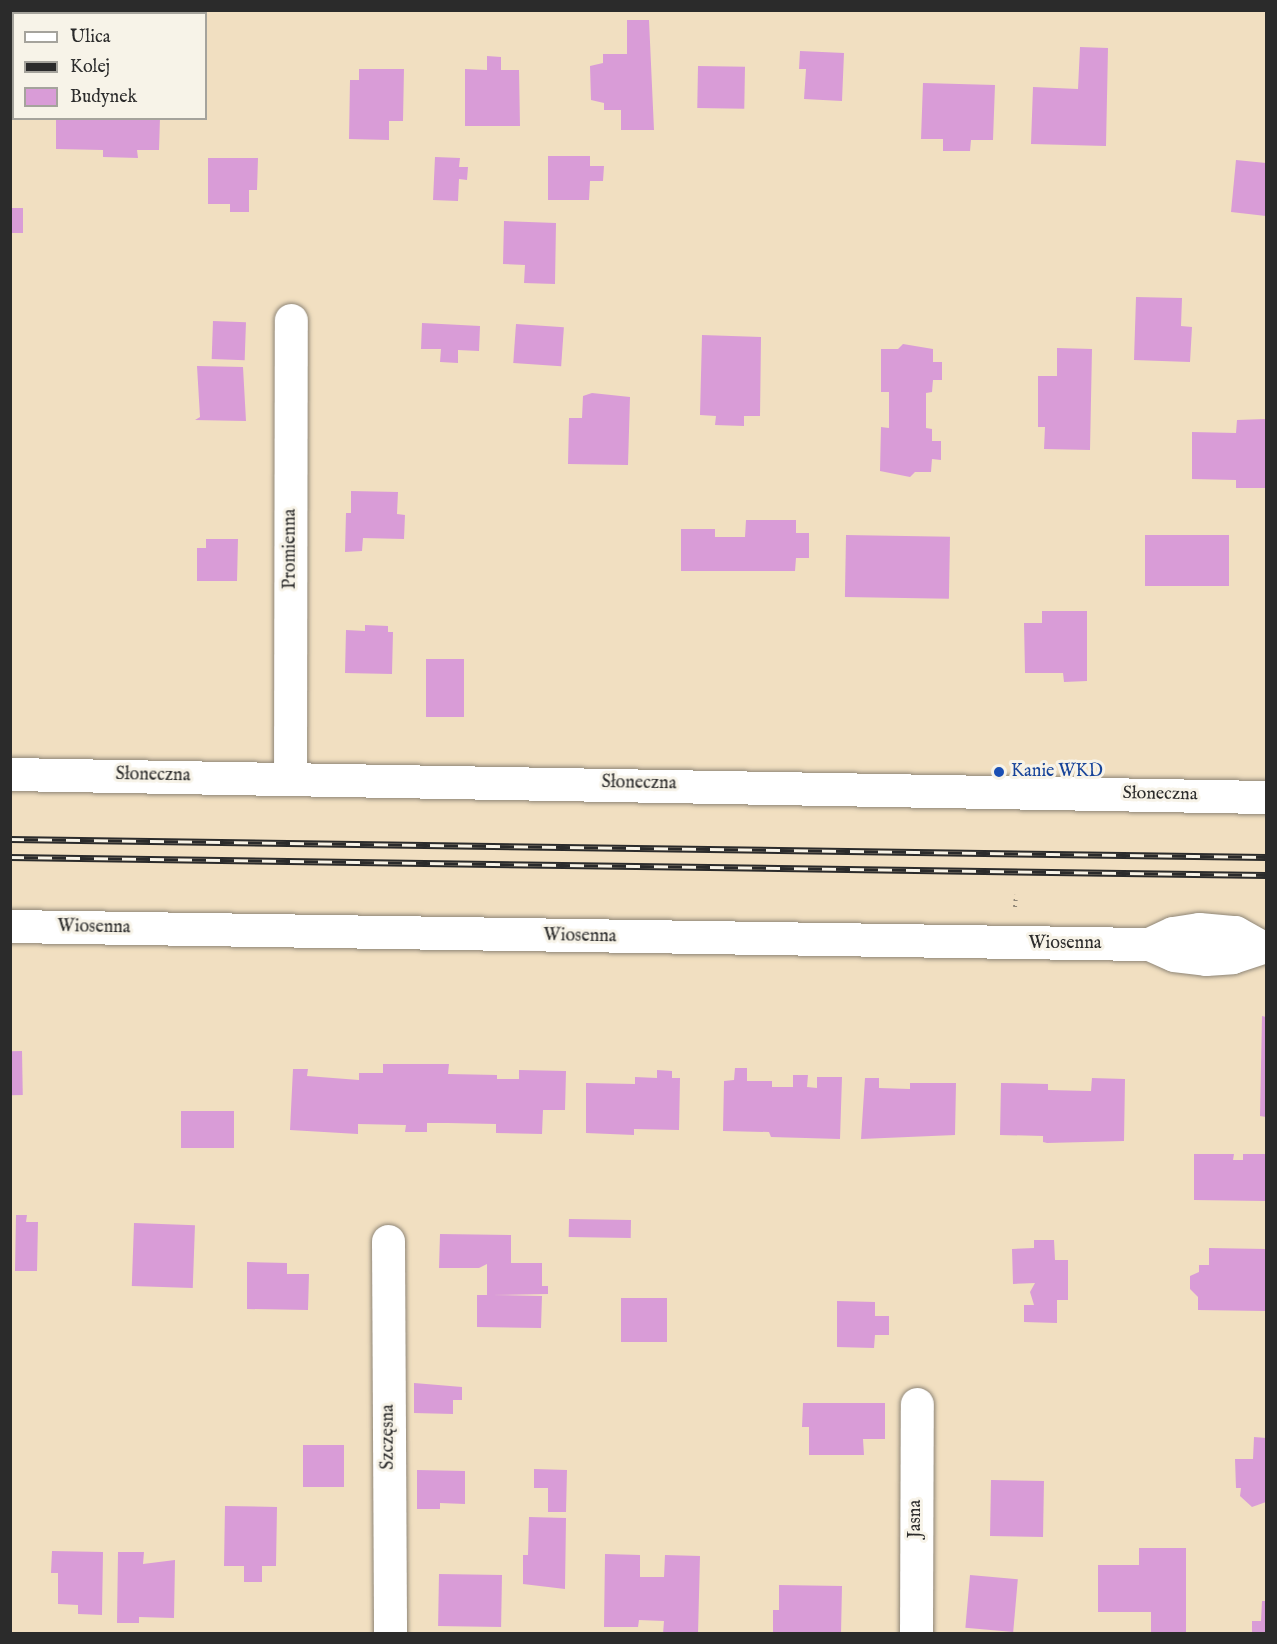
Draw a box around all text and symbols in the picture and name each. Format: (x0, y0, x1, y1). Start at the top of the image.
legend (12, 12, 207, 120)
text: Ulica (70, 26, 111, 49)
text: Kolej (70, 56, 110, 79)
text: Budynek (70, 86, 137, 109)
street label: Promienna (280, 509, 302, 589)
place label: Kanie WKD (1011, 761, 1103, 783)
street label: Słoneczna (115, 765, 191, 787)
marker: Kanie WKD (992, 765, 1006, 779)
street label: Słoneczna (601, 773, 677, 795)
street label: Słoneczna (1122, 784, 1198, 806)
street label: Wiosenna (57, 917, 131, 939)
street label: Wiosenna (543, 926, 617, 948)
street label: Wiosenna (1028, 933, 1102, 955)
street label: Szczęsna (378, 1404, 400, 1470)
street label: Jasna (905, 1500, 927, 1538)

